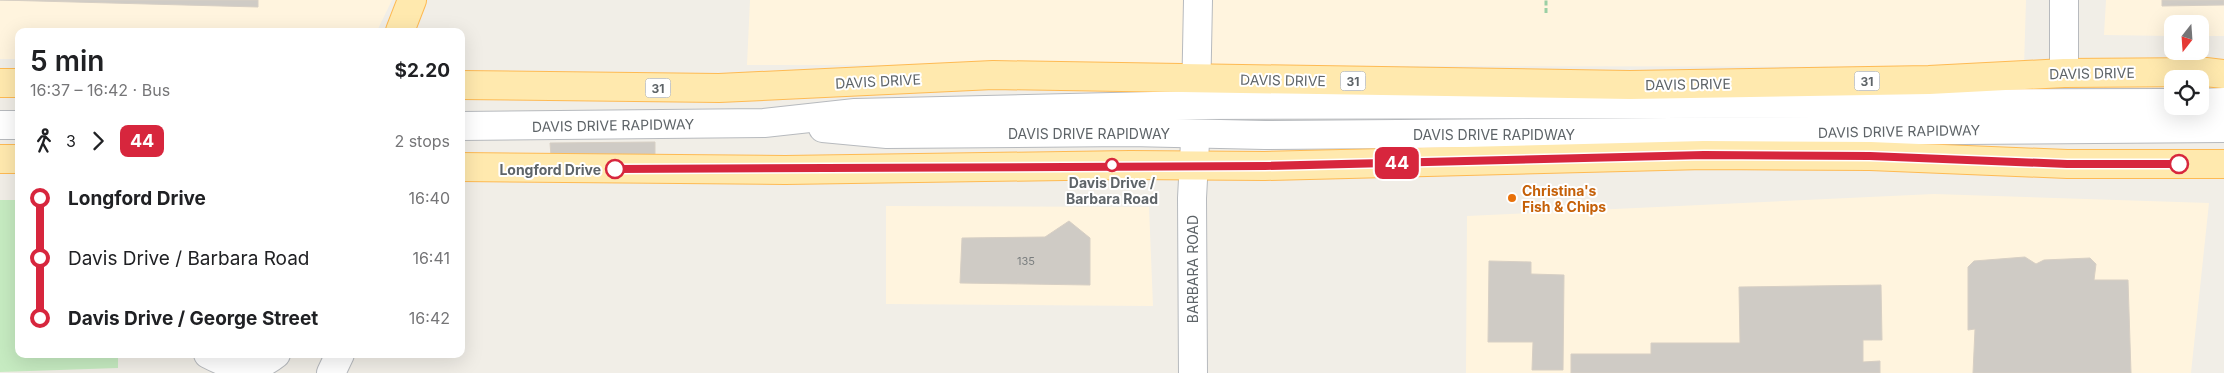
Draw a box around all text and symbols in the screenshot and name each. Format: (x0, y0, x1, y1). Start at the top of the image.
north arrow (2164, 15, 2209, 60)
map controls (2164, 15, 2209, 115)
text: 5 min (30, 44, 104, 78)
text: $2.20 (394, 59, 450, 82)
street label: DAVIS DRIVE (2049, 64, 2135, 82)
street label: DAVIS DRIVE (835, 70, 921, 92)
button: locate (2164, 70, 2209, 115)
street label: DAVIS DRIVE (1240, 71, 1326, 89)
road number: 31 (1340, 72, 1366, 90)
road number: 31 (1854, 72, 1880, 90)
street label: DAVIS DRIVE (1645, 75, 1731, 93)
road number: 31 (646, 78, 670, 98)
text: 16:37 – 16:42 · Bus (30, 80, 170, 100)
street label: DAVIS DRIVE RAPIDWAY (532, 115, 695, 135)
street label: DAVIS DRIVE RAPIDWAY (1818, 121, 1981, 141)
street label: DAVIS DRIVE RAPIDWAY (1008, 125, 1171, 142)
street label: DAVIS DRIVE RAPIDWAY (1413, 126, 1576, 143)
icon: walk (30, 127, 58, 155)
icon: forward (84, 127, 112, 155)
text: 44 (130, 130, 154, 151)
text: 3 (66, 131, 76, 151)
text: 2 stops (394, 131, 450, 151)
line badge: 44 (1374, 147, 1420, 179)
text: 44 (1385, 152, 1409, 173)
unlabelled marker (2169, 154, 2189, 174)
marker: Davis Drive / Barbara Road (1105, 158, 1119, 172)
marker: Longford Drive (605, 159, 625, 179)
place label: Longford Drive (499, 161, 601, 178)
place label: Davis Drive / Barbara Road (1066, 174, 1158, 207)
place label: Christina's Fish & Chips (1522, 182, 1606, 215)
text: Longford Drive (68, 187, 206, 210)
text: 16:40 (409, 188, 450, 208)
marker: Christina's Fish & Chips (1506, 192, 1518, 204)
street label: BARBARA ROAD (1184, 215, 1201, 323)
text: Davis Drive / Barbara Road (68, 247, 309, 270)
text: 16:41 (412, 248, 450, 268)
house number: 135 (1017, 254, 1035, 268)
text: Davis Drive / George Street (68, 307, 318, 330)
text: 16:42 (409, 308, 450, 328)

